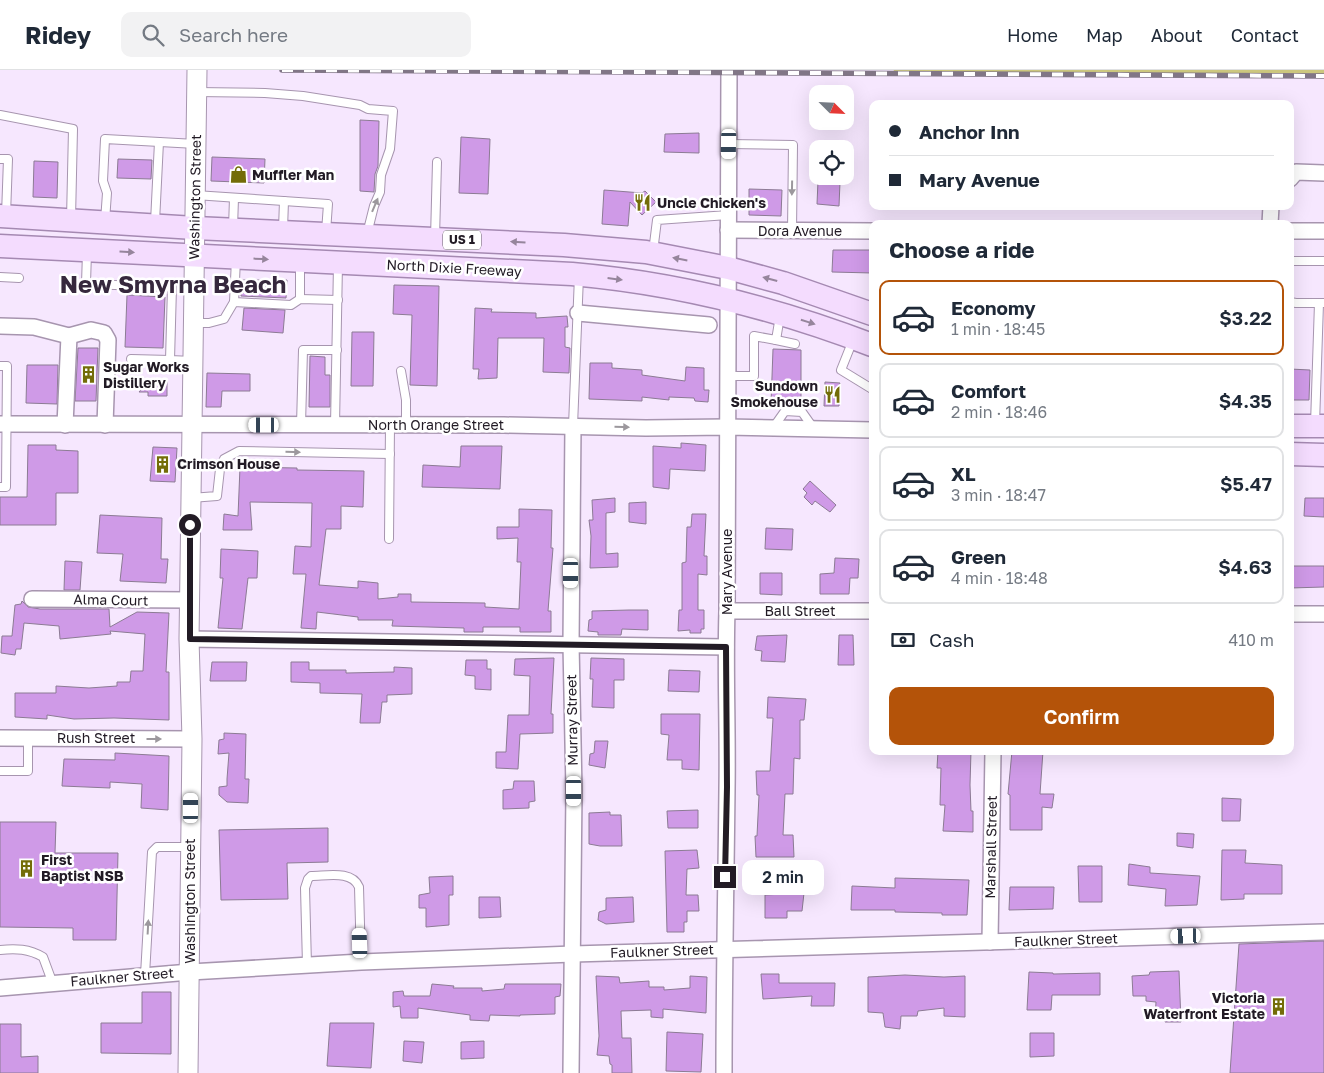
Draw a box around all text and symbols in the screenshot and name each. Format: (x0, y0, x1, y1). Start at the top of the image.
search box (121, 12, 471, 57)
text: Ridey (25, 20, 91, 49)
icon: search (139, 21, 167, 49)
text: Search here (179, 23, 288, 46)
text: Home (1007, 24, 1058, 46)
text: Map (1086, 24, 1123, 46)
text: About (1151, 24, 1203, 46)
text: Contact (1231, 24, 1299, 46)
north arrow (809, 85, 854, 130)
map controls (809, 85, 854, 185)
text: Anchor Inn (919, 120, 1019, 143)
car (721, 129, 736, 159)
street label: Washington Street (185, 134, 204, 260)
button: locate (809, 140, 854, 185)
shop icon: Muffler Man (228, 165, 248, 185)
place label: Muffler Man (252, 166, 334, 183)
text: Mary Avenue (919, 168, 1040, 191)
one-way arrow (788, 180, 796, 196)
restaurant icon: Uncle Chicken's (633, 193, 653, 213)
place label: Uncle Chicken's (657, 194, 766, 211)
one-way arrow (372, 198, 380, 212)
street label: Dora Avenue (758, 222, 842, 239)
road number: US 1 (443, 230, 481, 250)
text: Choose a ride (889, 236, 1035, 263)
one-way arrow (510, 238, 526, 246)
one-way arrow (119, 249, 135, 257)
one-way arrow (672, 254, 688, 262)
one-way arrow (253, 255, 269, 263)
street label: North Dixie Freeway (386, 255, 522, 280)
district label: New Smyrna Beach (60, 269, 286, 298)
one-way arrow (607, 275, 623, 283)
one-way arrow (762, 275, 777, 283)
icon: car (891, 295, 936, 340)
text: Economy (951, 296, 1036, 319)
text: $3.22 (1219, 306, 1272, 329)
one-way arrow (801, 318, 816, 326)
text: 1 min · 18:45 (951, 319, 1045, 339)
place label: Sugar Works Distillery (103, 358, 190, 391)
building icon: Sugar Works Distillery (79, 365, 99, 385)
place label: Sundown Smokehouse (731, 377, 818, 410)
icon: car (891, 378, 936, 423)
text: Comfort (951, 379, 1026, 402)
restaurant icon: Sundown Smokehouse (822, 384, 842, 404)
text: $4.35 (1219, 389, 1272, 412)
text: 2 min · 18:46 (951, 402, 1047, 422)
street label: North Orange Street (368, 416, 504, 433)
car (249, 418, 279, 433)
one-way arrow (614, 424, 630, 432)
one-way arrow (285, 448, 301, 456)
building icon: Crimson House (153, 454, 173, 474)
place label: Crimson House (177, 455, 280, 472)
icon: car (891, 461, 936, 506)
text: XL (951, 462, 976, 485)
text: $5.47 (1220, 472, 1272, 495)
text: 3 min · 18:47 (951, 485, 1046, 505)
route start (179, 514, 201, 536)
street label: Mary Avenue (718, 529, 735, 615)
icon: car (891, 544, 936, 589)
text: Green (951, 545, 1006, 568)
text: $4.63 (1218, 555, 1272, 578)
car (563, 558, 578, 588)
text: 4 min · 18:48 (951, 568, 1048, 588)
street label: Alma Court (73, 590, 149, 609)
street label: Ball Street (764, 602, 836, 619)
icon: cash (889, 626, 917, 654)
text: Cash (929, 628, 974, 651)
text: 410 m (1228, 630, 1274, 650)
street label: Murray Street (562, 674, 581, 766)
button: Confirm (889, 687, 1274, 745)
street label: Rush Street (57, 729, 135, 746)
one-way arrow (146, 735, 162, 743)
car (566, 776, 581, 806)
car (183, 793, 198, 823)
street label: Marshall Street (981, 795, 1000, 899)
street label: Washington Street (181, 838, 198, 964)
place label: First Baptist NSB (41, 851, 124, 884)
building icon: First Baptist NSB (17, 858, 37, 878)
callout: 2 min (742, 860, 825, 894)
route end (714, 866, 736, 888)
text: 2 min (762, 867, 804, 887)
one-way arrow (144, 918, 152, 934)
car (351, 928, 368, 958)
car (1170, 928, 1201, 944)
street label: Faulkner Street (1014, 929, 1118, 950)
street label: Faulkner Street (610, 940, 714, 961)
street label: Faulkner Street (69, 964, 174, 989)
place label: Victoria Waterfront Estate (1144, 989, 1265, 1022)
building icon: Victoria Waterfront Estate (1269, 996, 1289, 1016)

